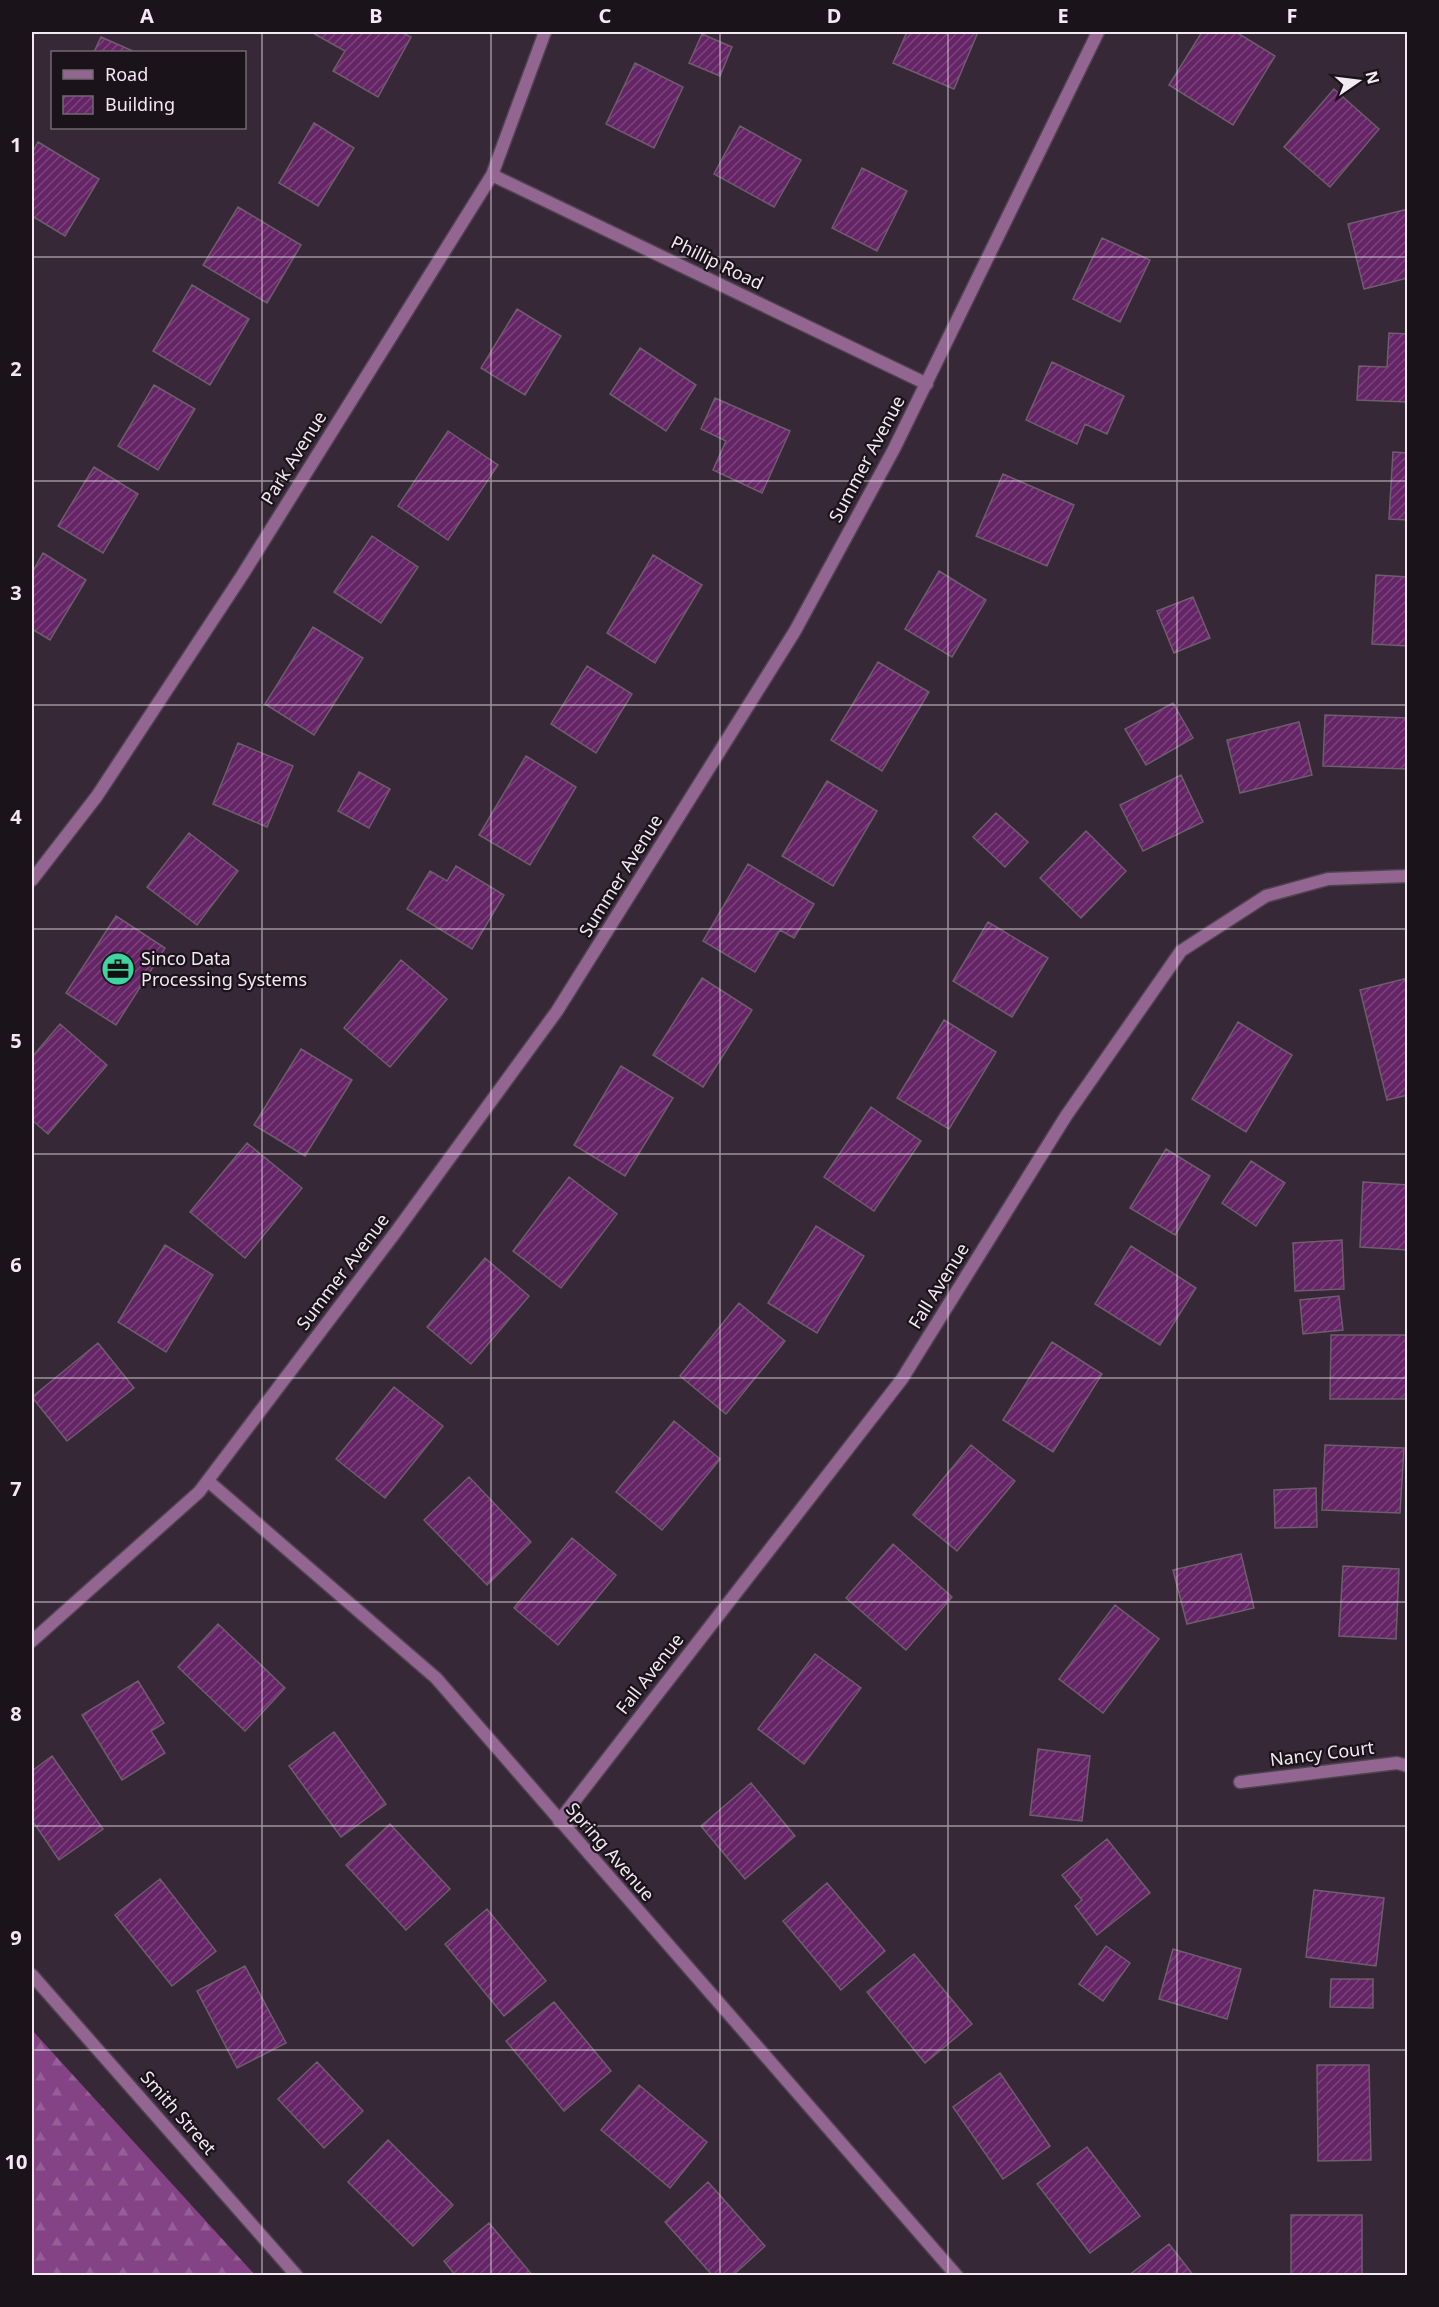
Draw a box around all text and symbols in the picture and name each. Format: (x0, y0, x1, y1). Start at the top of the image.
text: A (140, 2, 154, 29)
text: B (369, 2, 383, 29)
text: C (599, 2, 612, 29)
text: D (827, 2, 841, 29)
text: E (1057, 2, 1069, 29)
text: F (1287, 2, 1297, 29)
legend (51, 51, 246, 129)
north arrow (1328, 51, 1388, 111)
text: Road (105, 62, 148, 86)
text: N (1360, 68, 1385, 86)
text: Building (105, 92, 175, 116)
text: 1 (10, 131, 22, 158)
street label: Phillip Road (667, 229, 767, 295)
text: 2 (10, 355, 22, 382)
street label: Summer Avenue (823, 391, 910, 526)
street label: Park Avenue (255, 406, 331, 509)
text: 3 (10, 579, 22, 606)
text: 4 (10, 803, 22, 830)
street label: Summer Avenue (573, 810, 667, 941)
place label: Sinco Data Processing Systems (141, 946, 307, 991)
office icon: Sinco Data Processing Systems (100, 951, 136, 987)
text: 5 (10, 1027, 22, 1054)
street label: Summer Avenue (290, 1208, 394, 1335)
street label: Fall Avenue (902, 1238, 974, 1333)
text: 6 (10, 1251, 22, 1278)
text: 7 (10, 1475, 22, 1502)
street label: Fall Avenue (610, 1628, 688, 1719)
text: 8 (10, 1700, 22, 1727)
street label: Nancy Court (1268, 1735, 1376, 1771)
street label: Spring Avenue (561, 1797, 660, 1906)
text: 9 (10, 1924, 22, 1951)
street label: Smith Street (136, 2065, 222, 2160)
text: 10 (5, 2148, 27, 2175)

